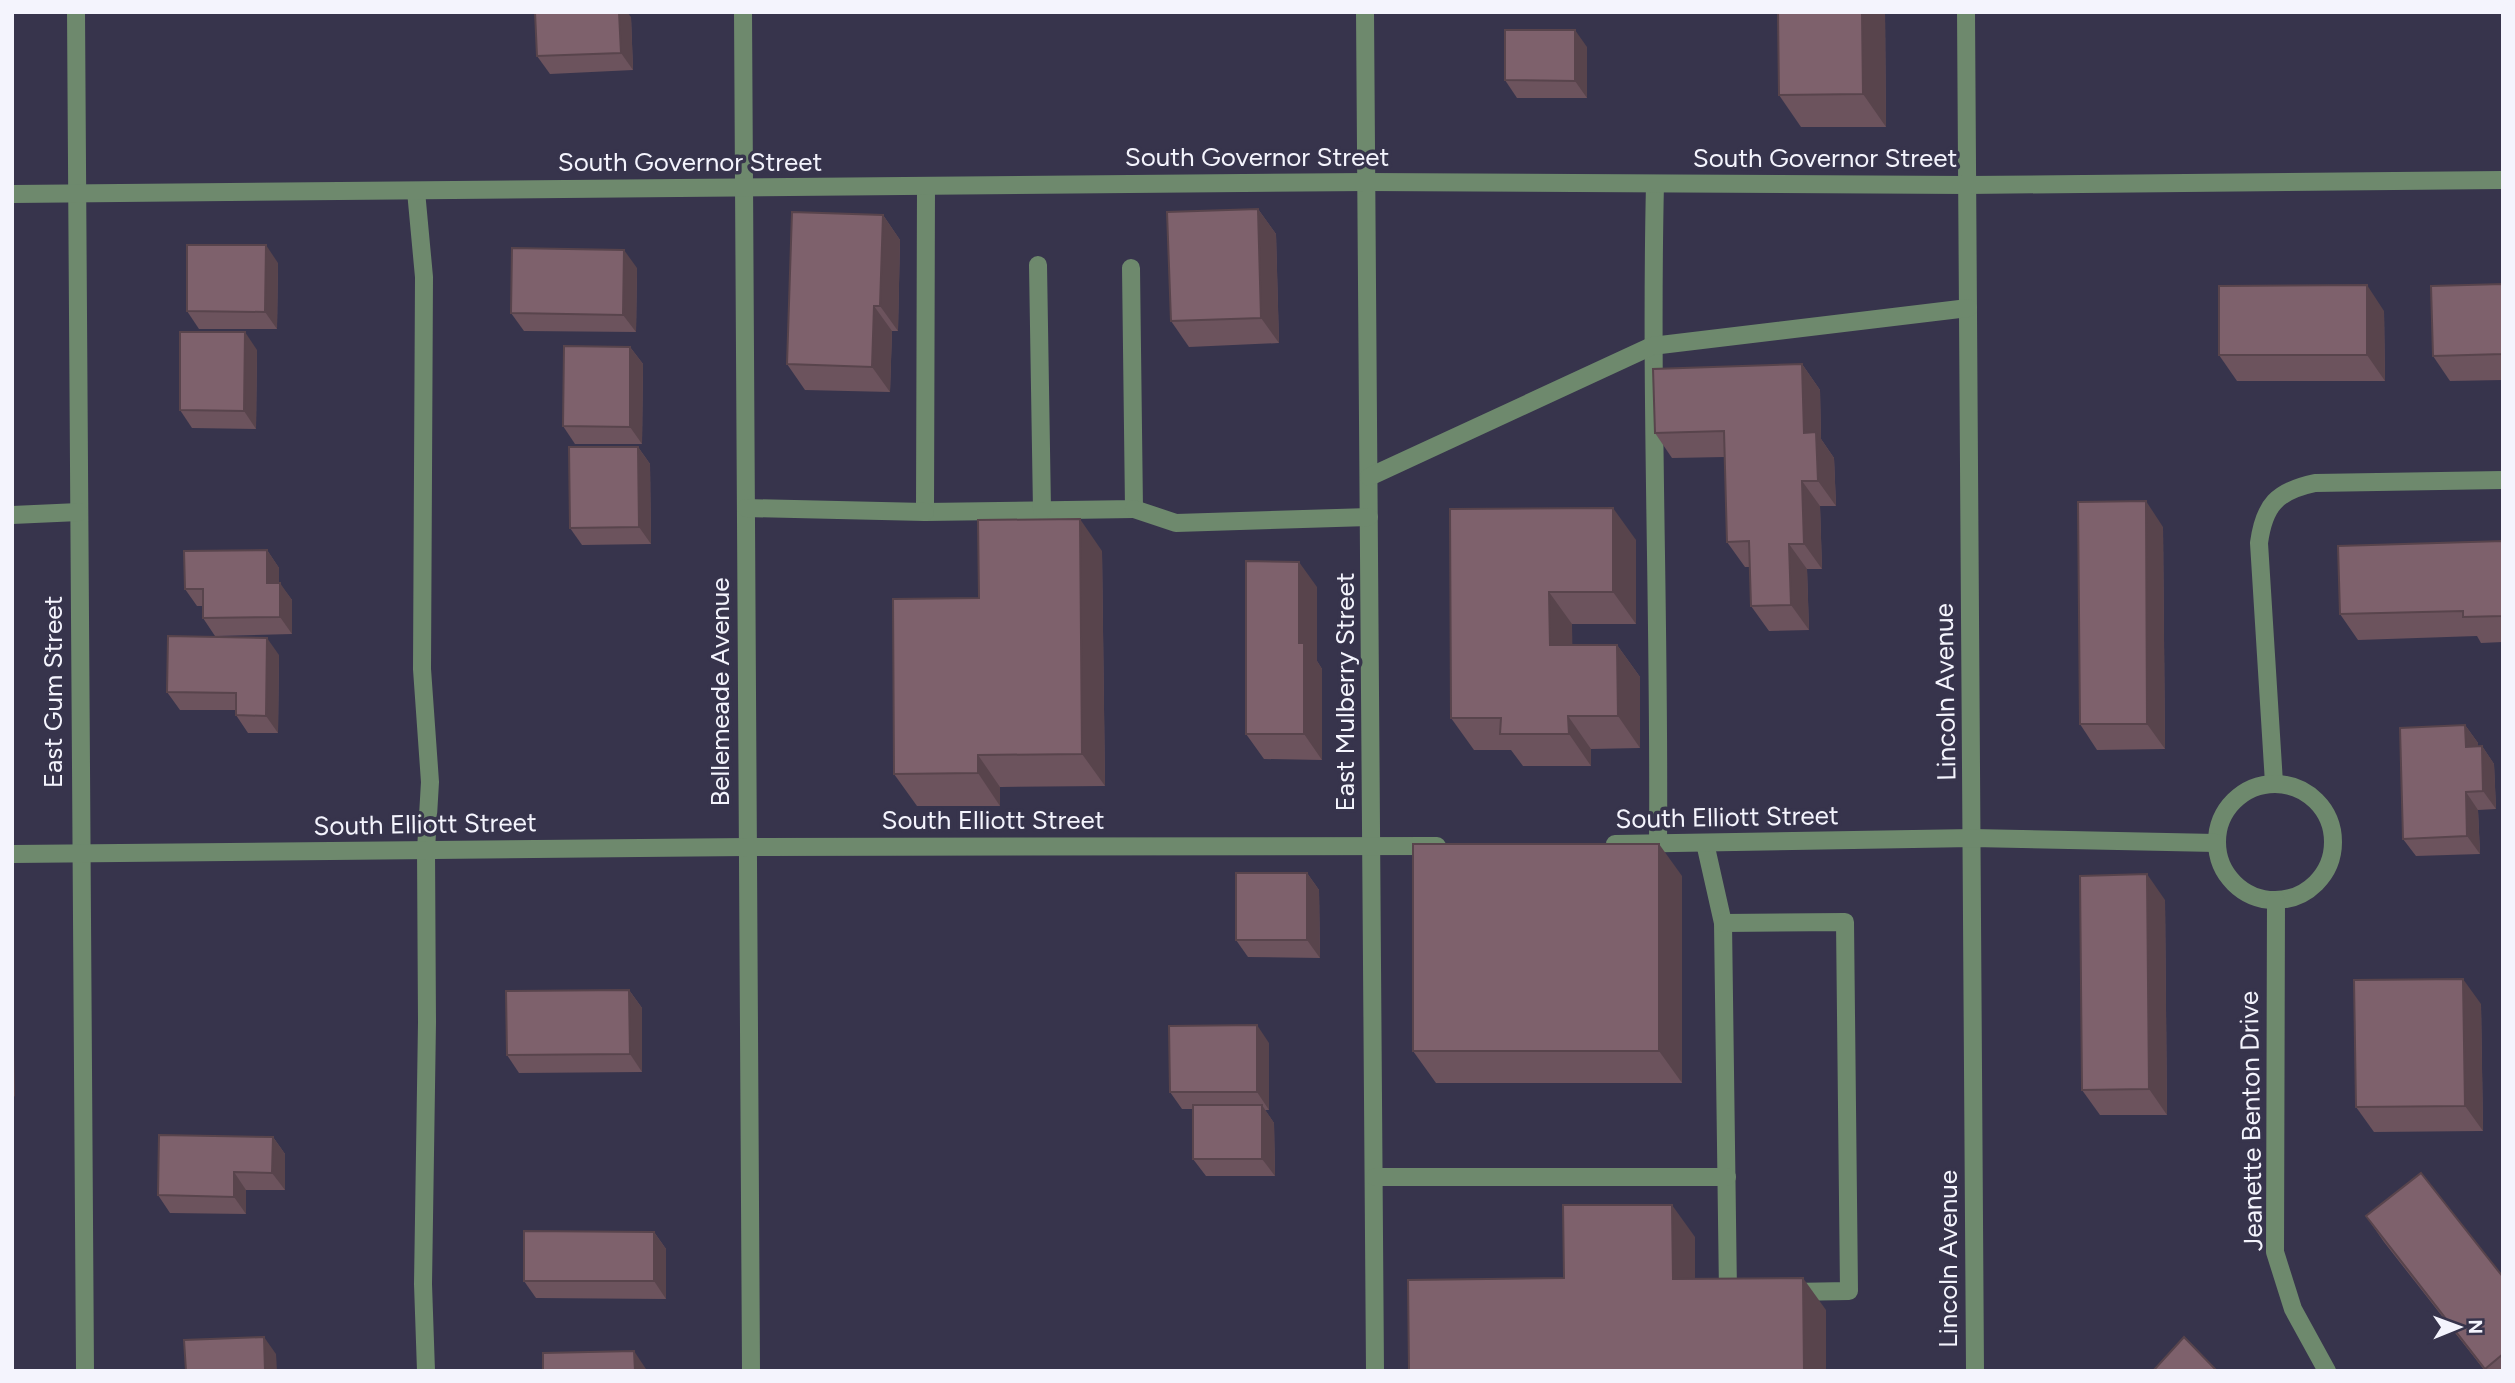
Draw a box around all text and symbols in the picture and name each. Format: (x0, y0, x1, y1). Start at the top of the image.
street label: South Governor Street (1125, 141, 1389, 173)
street label: South Governor Street (1693, 142, 1957, 174)
street label: South Governor Street (558, 146, 822, 178)
street label: East Mulberry Street (1329, 572, 1361, 812)
street label: Bellemeade Avenue (704, 577, 736, 807)
street label: East Gum Street (37, 596, 69, 788)
street label: Lincoln Avenue (1927, 603, 1963, 781)
street label: South Elliott Street (1615, 799, 1839, 835)
street label: South Elliott Street (881, 804, 1105, 836)
street label: South Elliott Street (313, 806, 537, 842)
street label: Jeanette Benton Drive (2233, 991, 2269, 1251)
street label: Lincoln Avenue (1932, 1170, 1964, 1348)
north arrow (2424, 1292, 2494, 1362)
text: N (2464, 1319, 2487, 1334)

